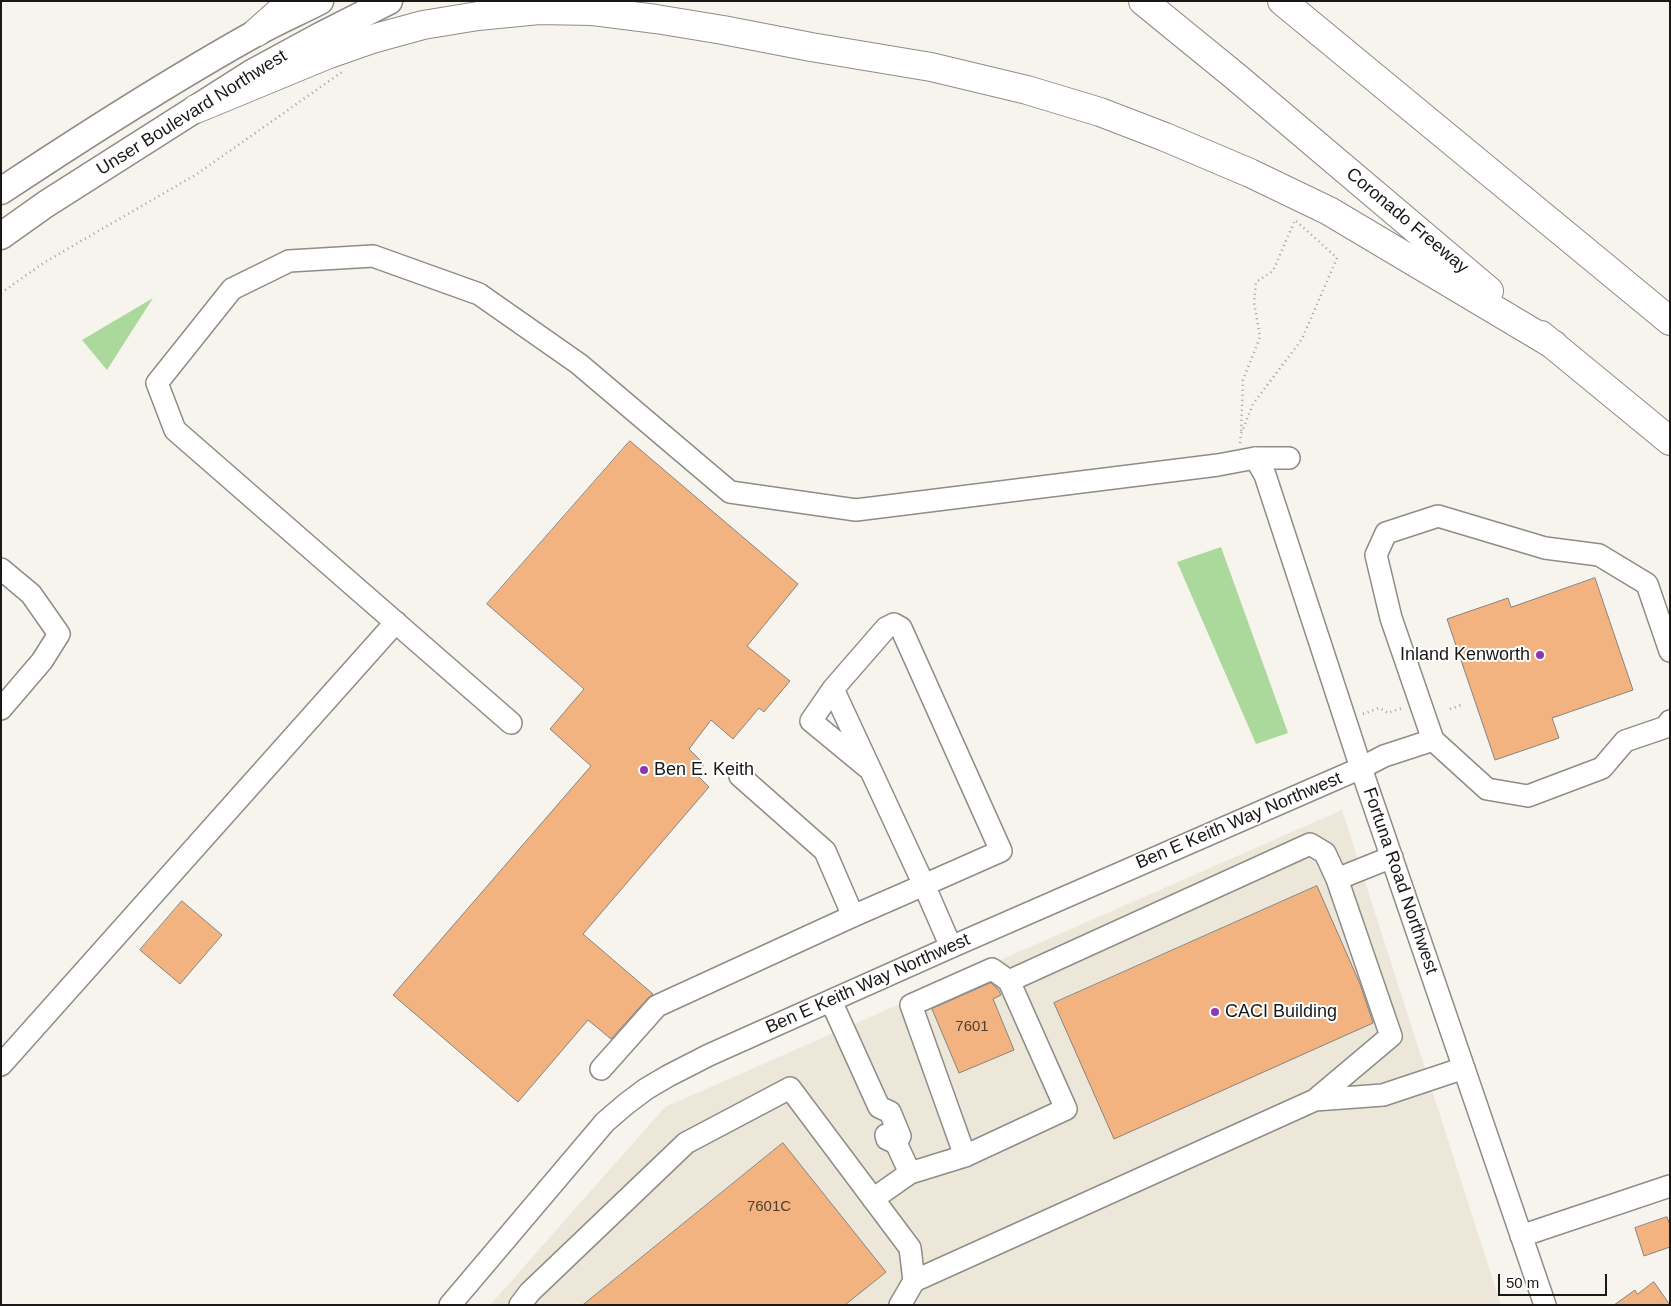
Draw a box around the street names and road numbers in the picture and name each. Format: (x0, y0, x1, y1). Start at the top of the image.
street label: Unser Boulevard Northwest (93, 46, 291, 180)
street label: Coronado Freeway (1341, 164, 1473, 278)
street label: Ben E Keith Way Northwest (1133, 768, 1345, 874)
street label: Fortuna Road Northwest (1358, 785, 1442, 977)
street label: Ben E Keith Way Northwest (762, 929, 974, 1039)

